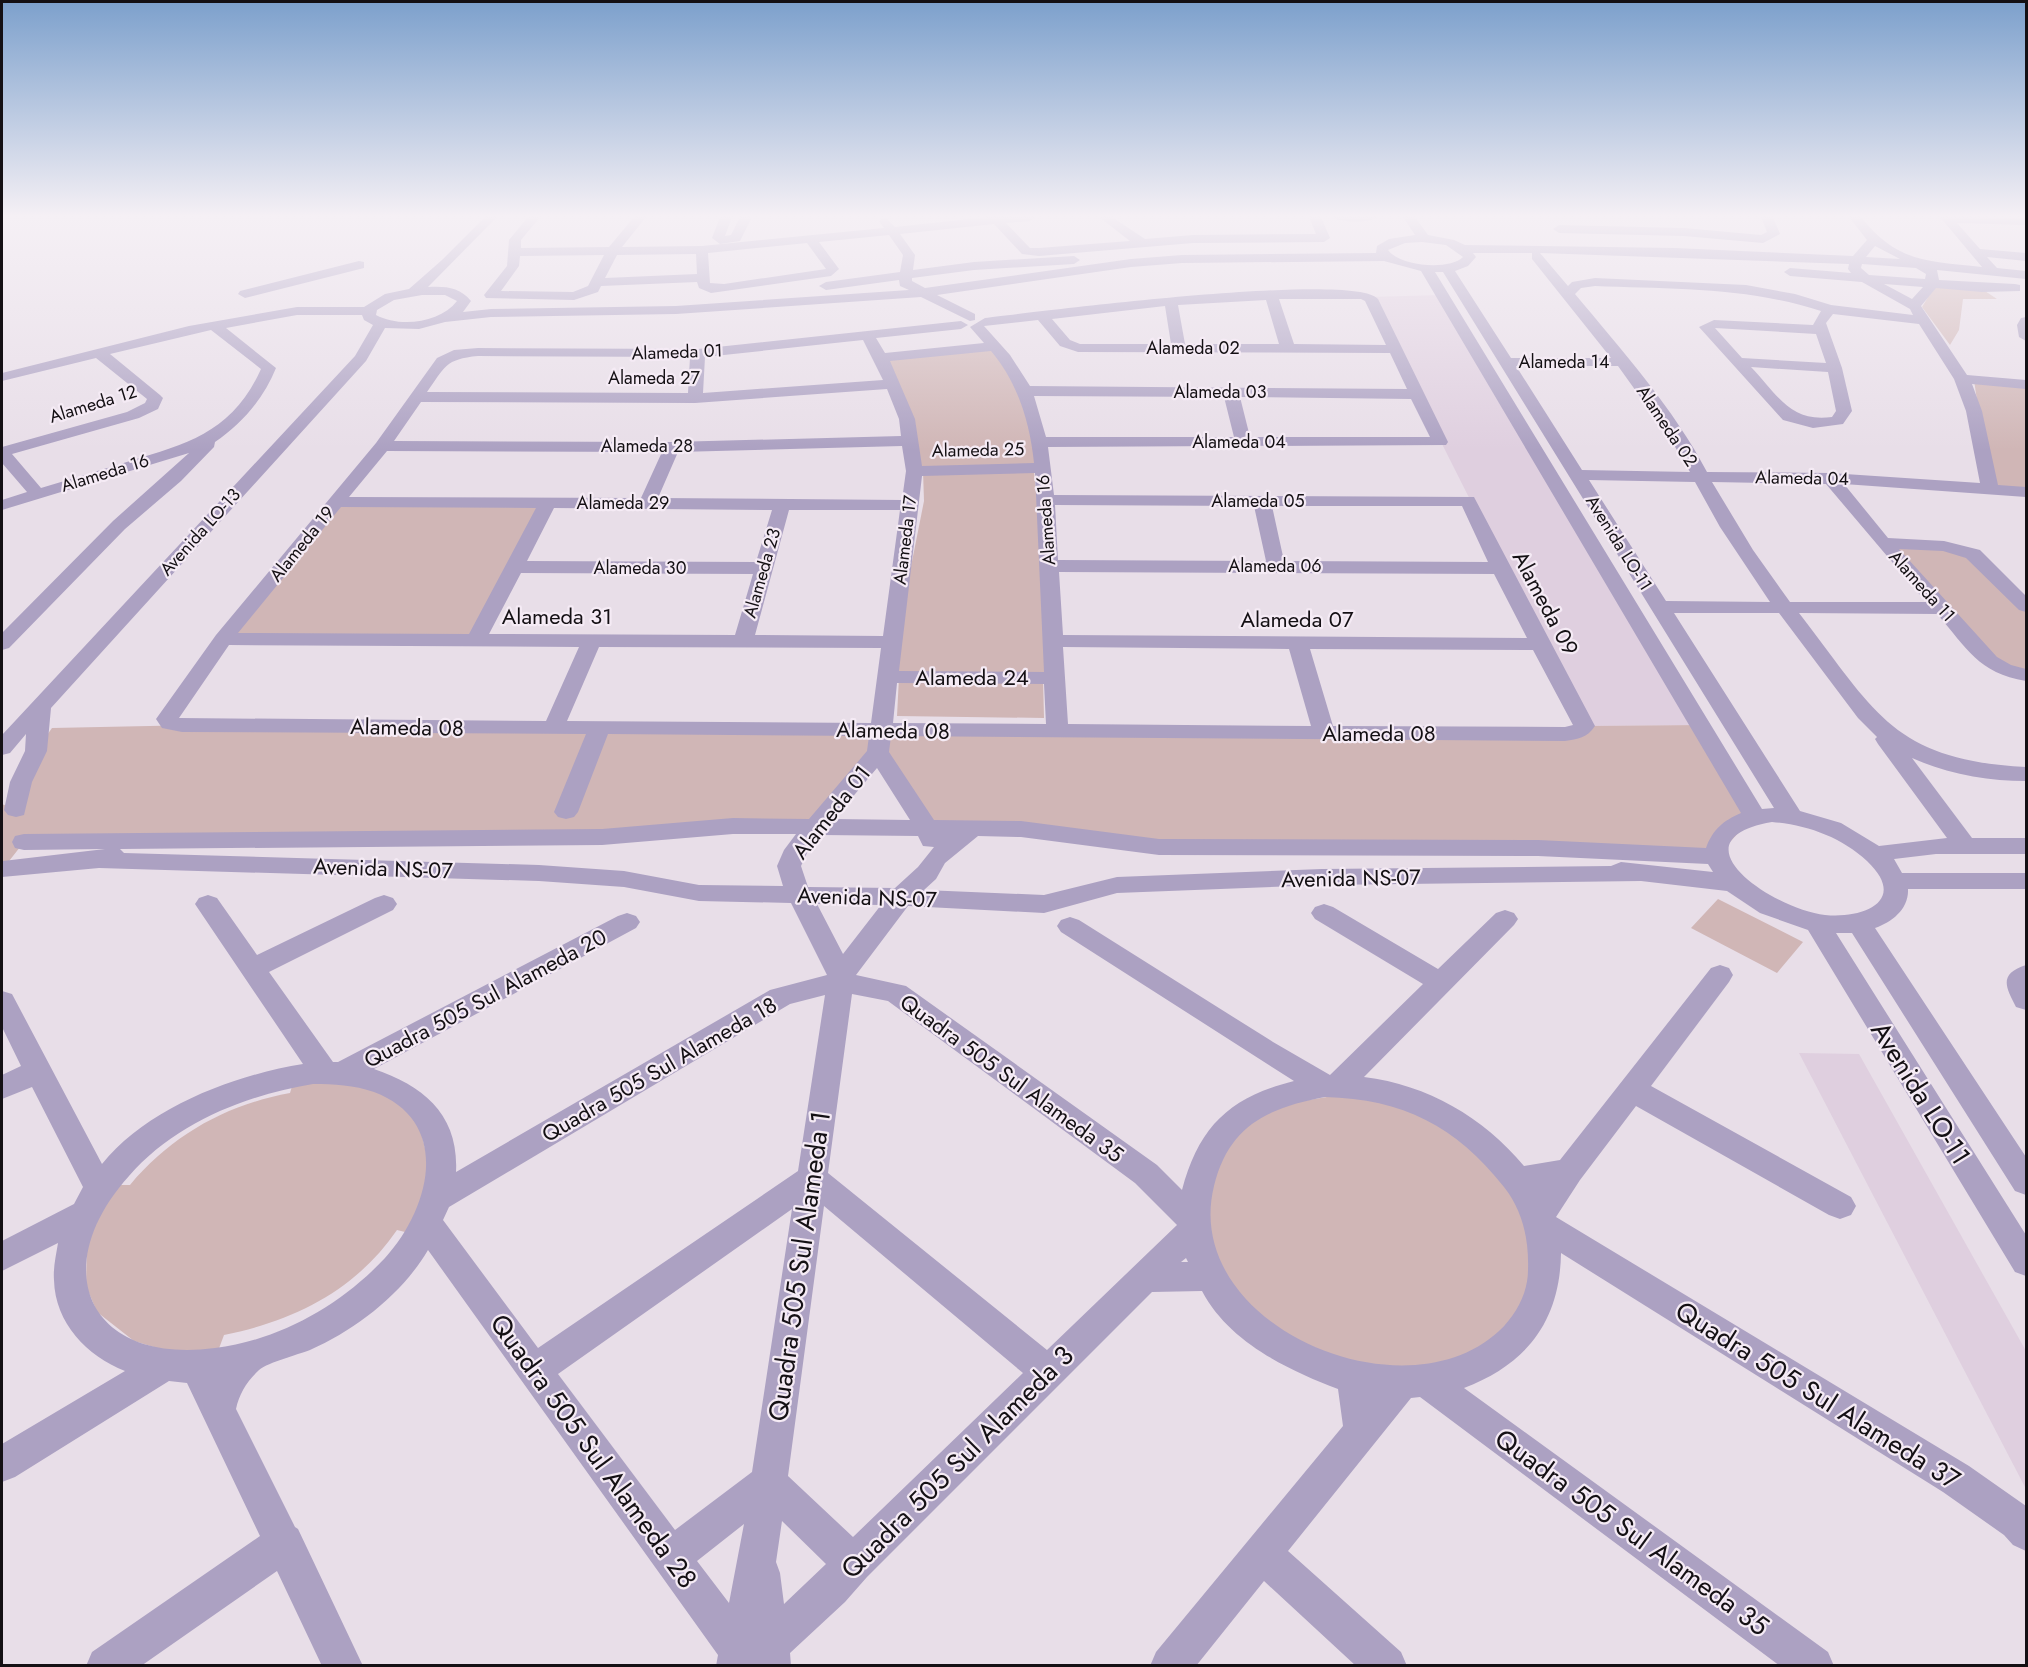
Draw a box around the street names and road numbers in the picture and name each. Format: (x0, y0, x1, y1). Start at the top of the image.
street label: Alameda 02 (1146, 335, 1240, 361)
street label: Alameda 01 (631, 337, 723, 367)
street label: Alameda 14 (1519, 349, 1609, 375)
street label: Alameda 27 (608, 365, 701, 391)
street label: Alameda 12 (46, 378, 140, 430)
street label: Alameda 03 (1174, 379, 1267, 405)
street label: Alameda 02 (1630, 380, 1704, 472)
street label: Alameda 04 (1192, 429, 1286, 455)
street label: Alameda 28 (601, 433, 693, 459)
street label: Alameda 25 (931, 436, 1025, 464)
street label: Alameda 16 (58, 447, 152, 499)
street label: Alameda 04 (1755, 464, 1849, 492)
street label: Alameda 16 (1030, 474, 1062, 566)
street label: Avenida LO-13 (154, 482, 247, 582)
street label: Alameda 05 (1211, 488, 1305, 514)
street label: Alameda 29 (577, 490, 669, 516)
street label: Avenida LO-11 (1579, 490, 1659, 596)
street label: Alameda 17 (887, 493, 923, 586)
street label: Alameda 19 (263, 501, 341, 587)
street label: Alameda 23 (737, 525, 787, 621)
street label: Alameda 11 (1883, 544, 1961, 628)
street label: Alameda 09 (1505, 545, 1587, 661)
street label: Alameda 06 (1228, 553, 1322, 579)
street label: Alameda 30 (594, 555, 687, 581)
street label: Alameda 31 (502, 600, 612, 632)
street label: Alameda 07 (1240, 603, 1354, 635)
street label: Alameda 24 (915, 661, 1029, 693)
street label: Alameda 08 (350, 710, 464, 744)
street label: Alameda 08 (836, 713, 950, 747)
street label: Alameda 08 (1322, 717, 1436, 749)
street label: Alameda 01 (784, 758, 878, 866)
street label: Avenida NS-07 (313, 850, 454, 886)
street label: Avenida NS-07 (1281, 861, 1421, 895)
street label: Avenida NS-07 (797, 879, 938, 915)
street label: Quadra 505 Sul Alameda 20 (358, 920, 612, 1076)
street label: Quadra 505 Sul Alameda 35 (894, 986, 1130, 1170)
street label: Quadra 505 Sul Alameda 18 (535, 988, 783, 1150)
street label: Avenida LO-11 (1861, 1014, 1981, 1172)
street label: Quadra 505 Sul Alameda 1 (758, 1108, 840, 1424)
street label: Quadra 505 Sul Alameda 37 (1668, 1291, 1969, 1499)
street label: Quadra 505 Sul Alameda 28 (481, 1306, 707, 1596)
street label: Quadra 505 Sul Alameda 3 (832, 1337, 1082, 1587)
street label: Quadra 505 Sul Alameda 35 (1487, 1419, 1777, 1645)

